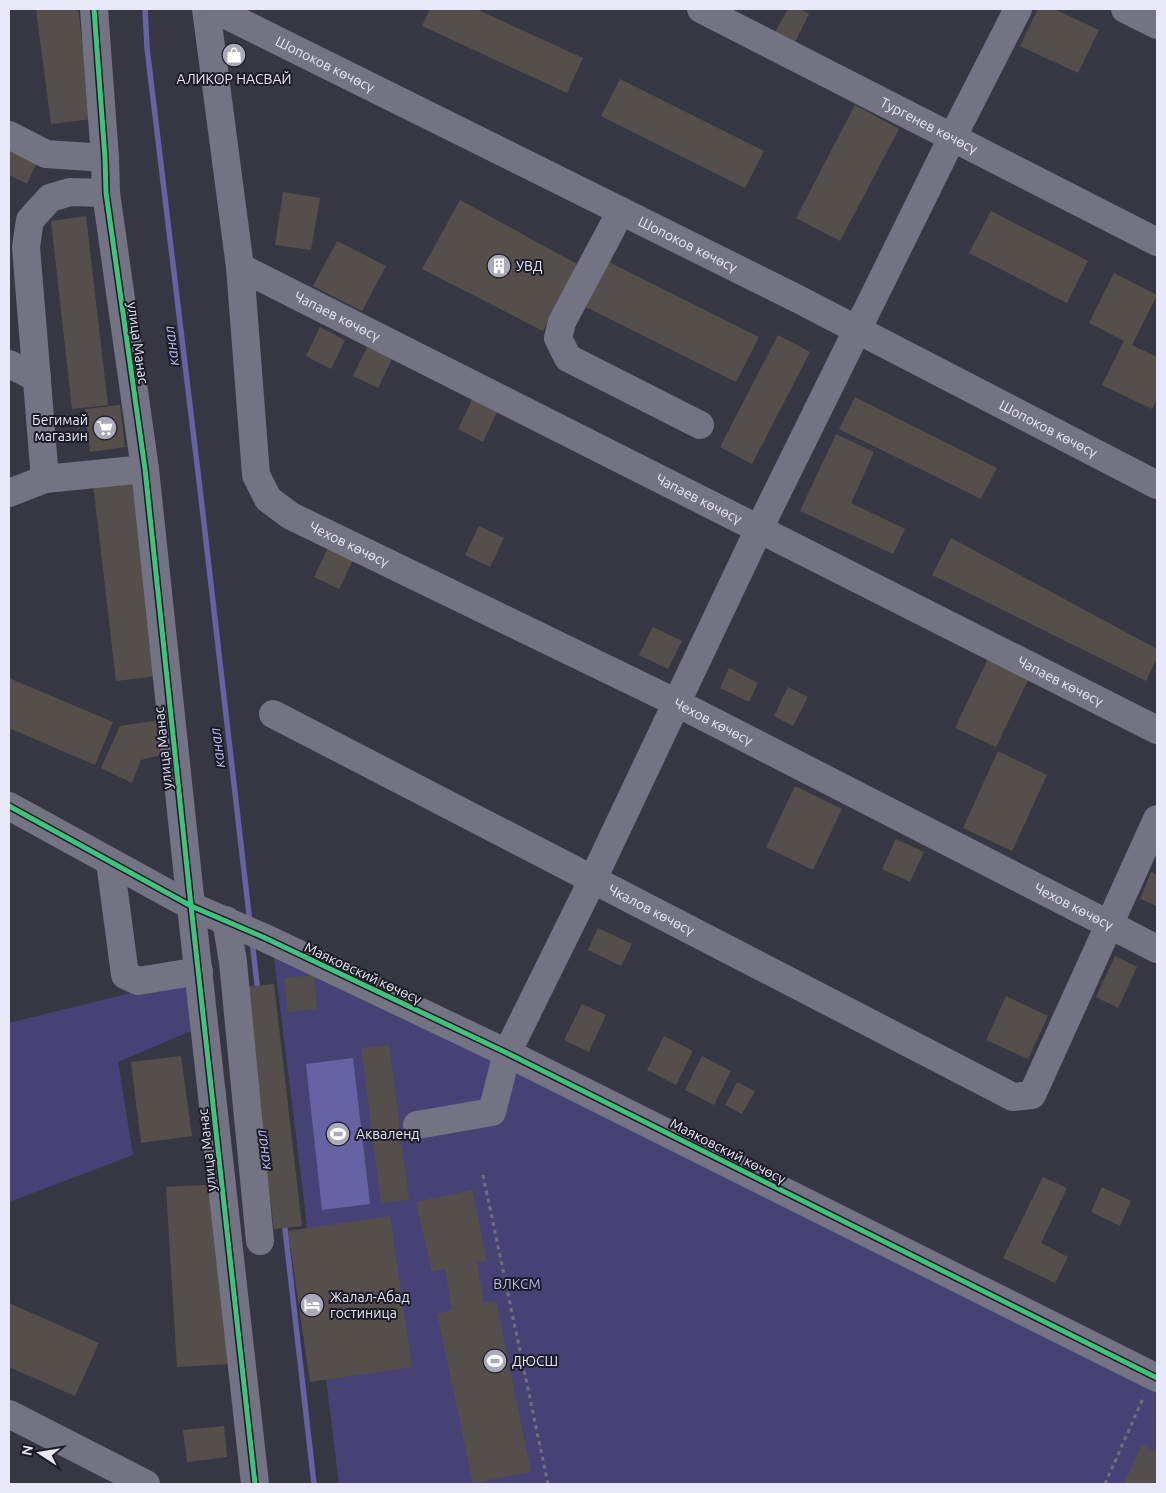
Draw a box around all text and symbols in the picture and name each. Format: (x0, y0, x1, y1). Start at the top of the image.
street label: Шопоков көчөсү (273, 33, 377, 95)
shop icon: АЛИКОР НАСВАЙ (221, 42, 247, 68)
place label: АЛИКОР НАСВАЙ (177, 70, 291, 87)
street label: Тургенев көчөсү (878, 94, 980, 157)
street label: Шопоков көчөсү (636, 213, 740, 276)
building icon: УВД (486, 253, 512, 279)
place label: УВД (516, 258, 543, 274)
street label: Чапаев көчөсү (292, 288, 383, 345)
street label: улица Манас (124, 301, 152, 386)
water label: канал (160, 325, 182, 367)
street label: Шопоков көчөсү (997, 397, 1100, 461)
place label: Бегимай магазин (32, 412, 88, 444)
supermarket icon: Бегимай магазин (92, 415, 118, 441)
street label: Чапаев көчөсү (653, 470, 745, 527)
street label: Чехов көчөсү (307, 518, 392, 570)
street label: Чапаев көчөсү (1015, 653, 1106, 710)
street label: Чехов көчөсү (671, 695, 756, 749)
street label: улица Манас (151, 706, 175, 790)
water label: канал (206, 727, 228, 769)
street label: Чехов көчөсү (1032, 879, 1116, 933)
street label: Чкалов көчөсү (606, 881, 697, 939)
street label: Маяковский көчөсү (302, 939, 424, 1007)
street label: улица Манас (195, 1108, 219, 1192)
street label: Маяковский көчөсү (668, 1115, 789, 1187)
sports icon: Акваленд (325, 1121, 351, 1147)
place label: Акваленд (356, 1126, 420, 1142)
water label: канал (252, 1129, 274, 1171)
park label: ВЛКСМ (493, 1276, 541, 1292)
place label: Жалал-Абад гостиница (330, 1289, 410, 1321)
hotel icon: Жалал-Абад гостиница (299, 1292, 325, 1318)
sports icon: ДЮСШ (482, 1348, 508, 1374)
place label: ДЮСШ (512, 1353, 558, 1369)
north arrow (15, 1428, 65, 1478)
text: N (18, 1444, 36, 1457)

